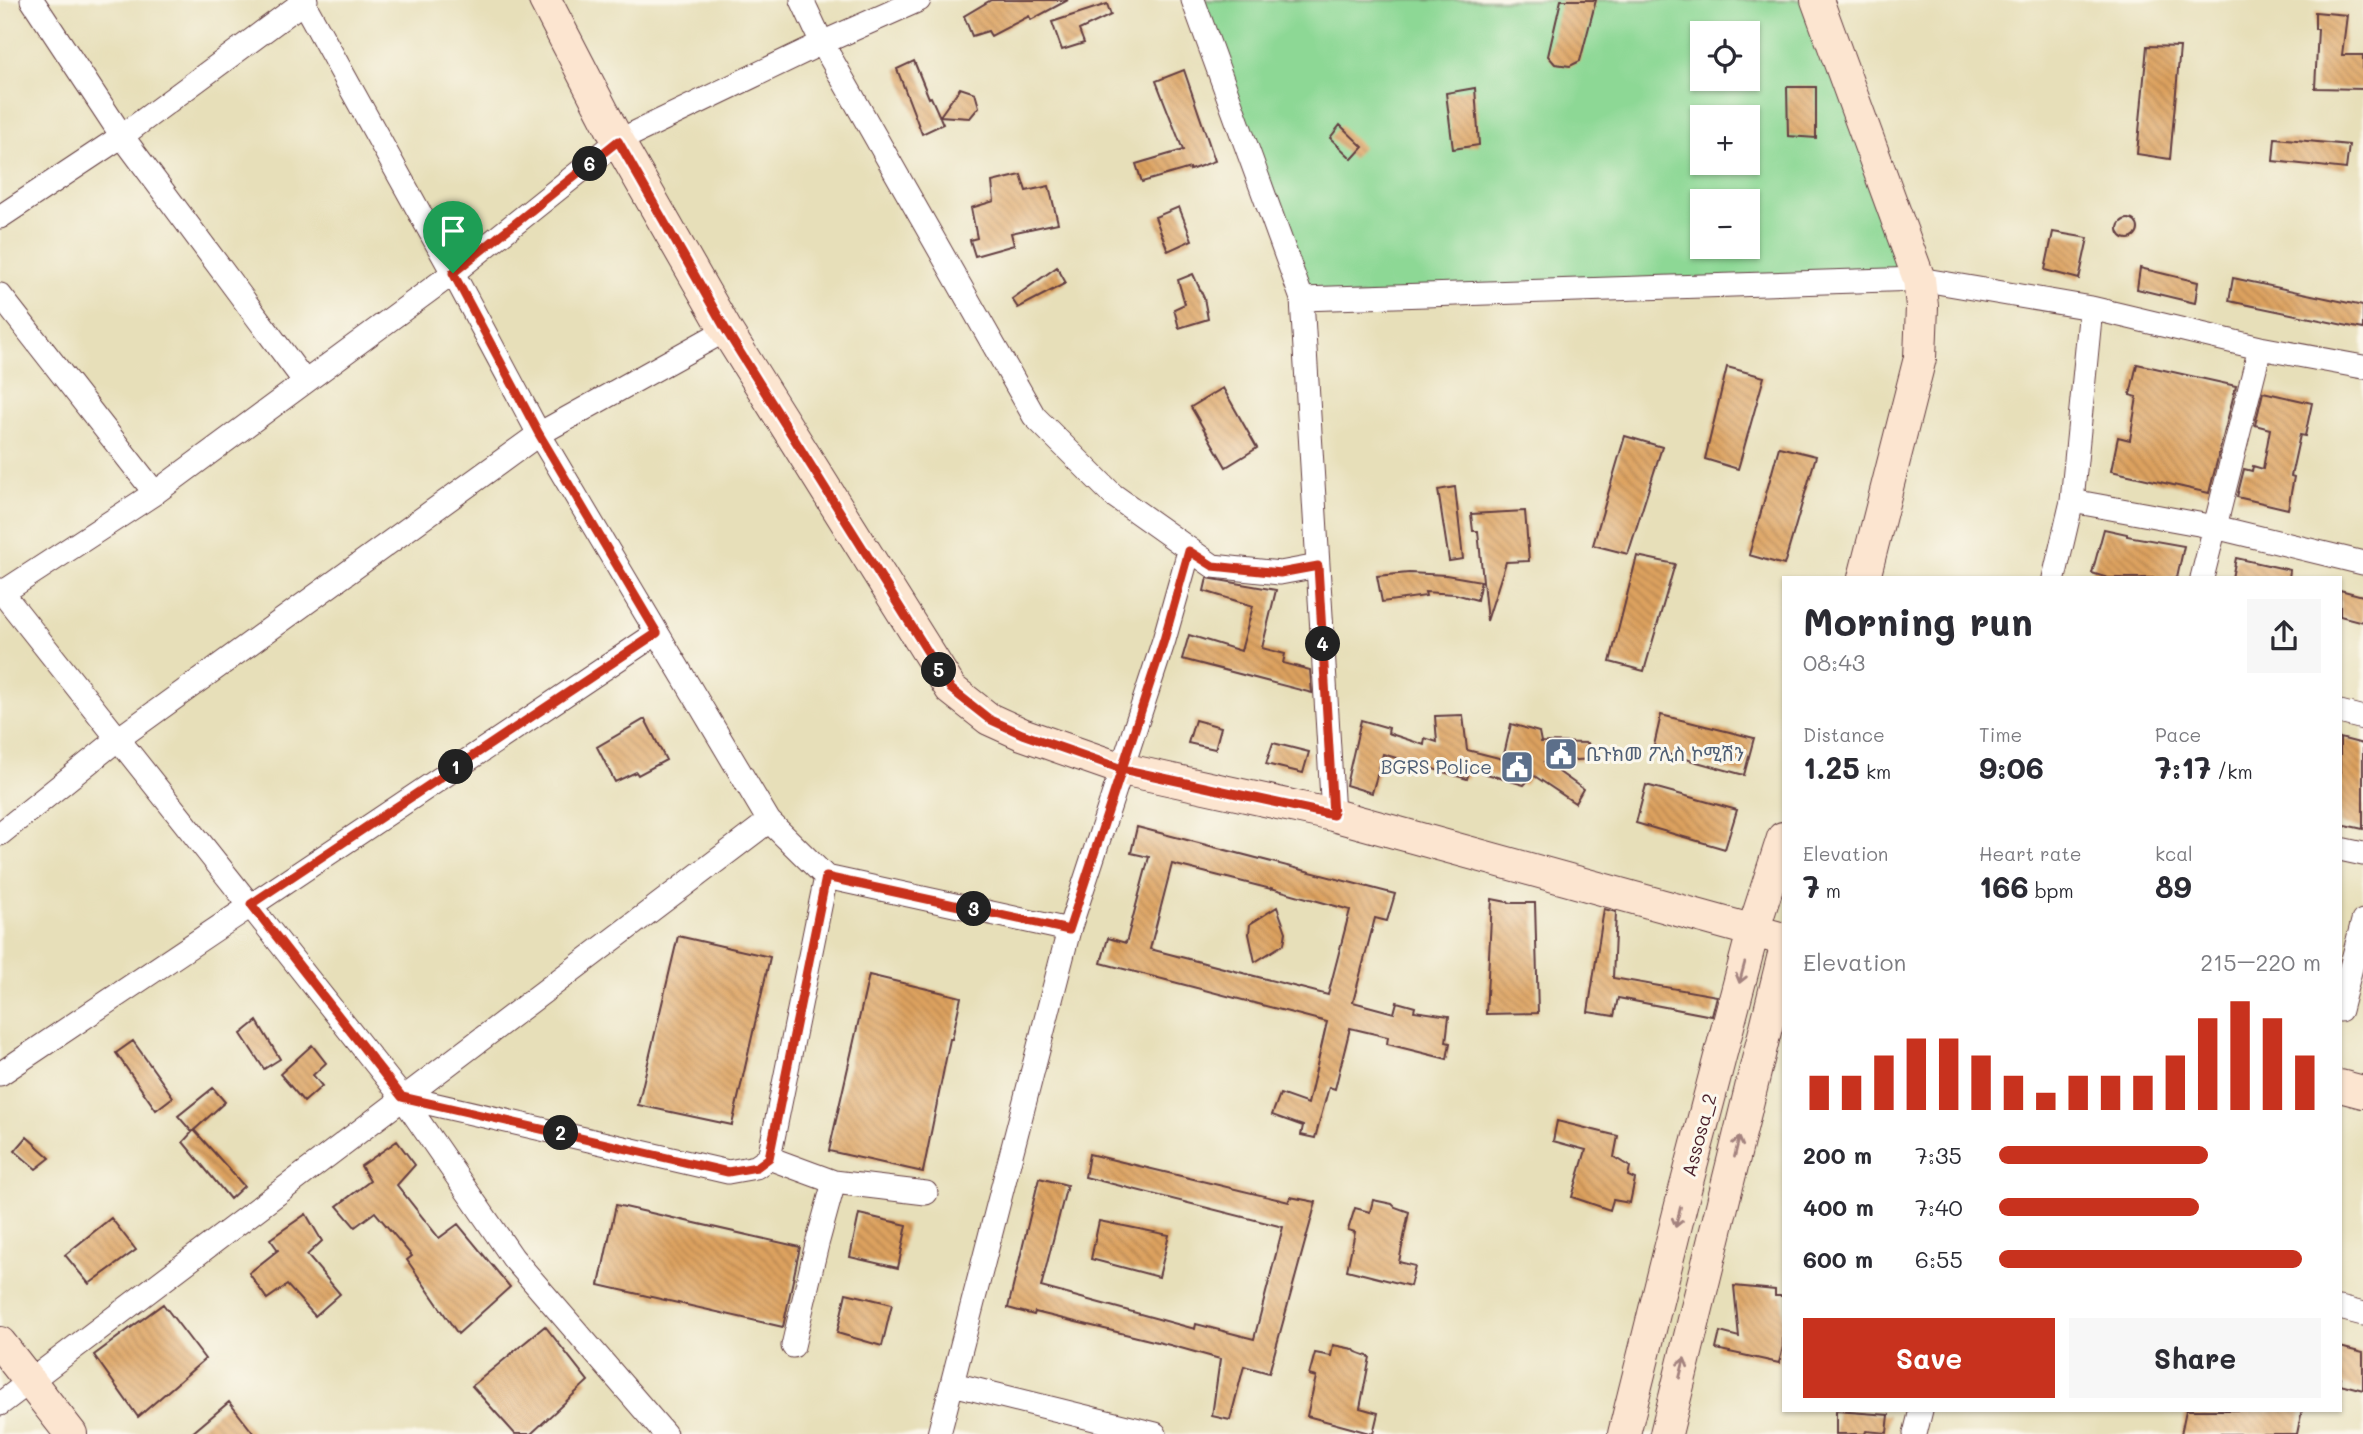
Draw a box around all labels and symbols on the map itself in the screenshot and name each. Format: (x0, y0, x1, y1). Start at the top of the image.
pin: 6 (572, 146, 608, 182)
pin (423, 201, 483, 273)
pin: 4 (1306, 626, 1340, 662)
pin: 5 (922, 652, 956, 688)
public building icon: ቤጉክመ ፖሊስ ኮሚሽን (1542, 735, 1580, 773)
place label: ቤጉክመ ፖሊስ ኮሚሽን (1586, 741, 1744, 766)
public building icon: BGRS Police (1498, 748, 1536, 786)
pin: 1 (438, 750, 474, 784)
place label: BGRS Police (1381, 754, 1492, 779)
pin: 3 (956, 892, 992, 926)
one-way arrow (1735, 961, 1748, 984)
street label: Assosa_2 (1675, 1091, 1722, 1179)
pin: 2 (544, 1116, 578, 1150)
one-way arrow (1731, 1136, 1744, 1159)
one-way arrow (1671, 1205, 1684, 1228)
one-way arrow (1676, 1357, 1689, 1380)

